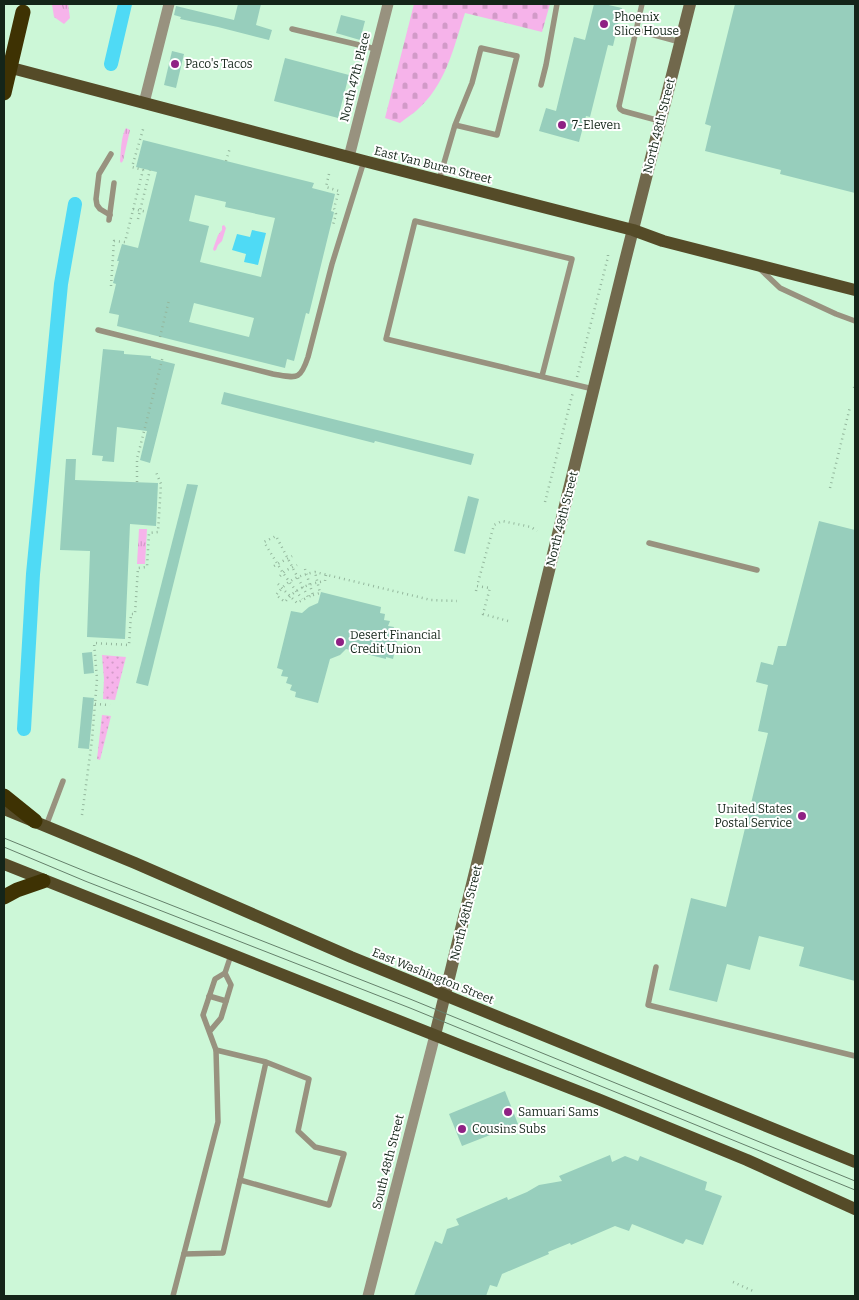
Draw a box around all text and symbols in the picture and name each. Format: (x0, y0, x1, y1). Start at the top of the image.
place label: Phoenix Slice House (614, 10, 679, 38)
marker: Phoenix Slice House (598, 18, 610, 30)
street label: North 47th Place (337, 31, 373, 123)
place label: Paco's Tacos (185, 57, 253, 71)
marker: Paco's Tacos (169, 58, 181, 70)
street label: North 48th Street (640, 76, 678, 175)
place label: 7-Eleven (572, 118, 621, 132)
marker: 7-Eleven (556, 119, 568, 131)
street label: East Van Buren Street (373, 144, 494, 187)
street label: North 48th Street (543, 469, 581, 568)
place label: Desert Financial Credit Union (350, 628, 441, 656)
marker: Desert Financial Credit Union (334, 636, 346, 648)
place label: United States Postal Service (714, 802, 792, 830)
marker: United States Postal Service (796, 810, 808, 822)
street label: North 48th Street (447, 863, 485, 962)
street label: East Washington Street (370, 945, 497, 1007)
place label: Samuari Sams (518, 1105, 599, 1119)
marker: Samuari Sams (502, 1106, 514, 1118)
street label: South 48th Street (369, 1112, 407, 1211)
place label: Cousins Subs (472, 1122, 546, 1136)
marker: Cousins Subs (456, 1123, 468, 1135)

